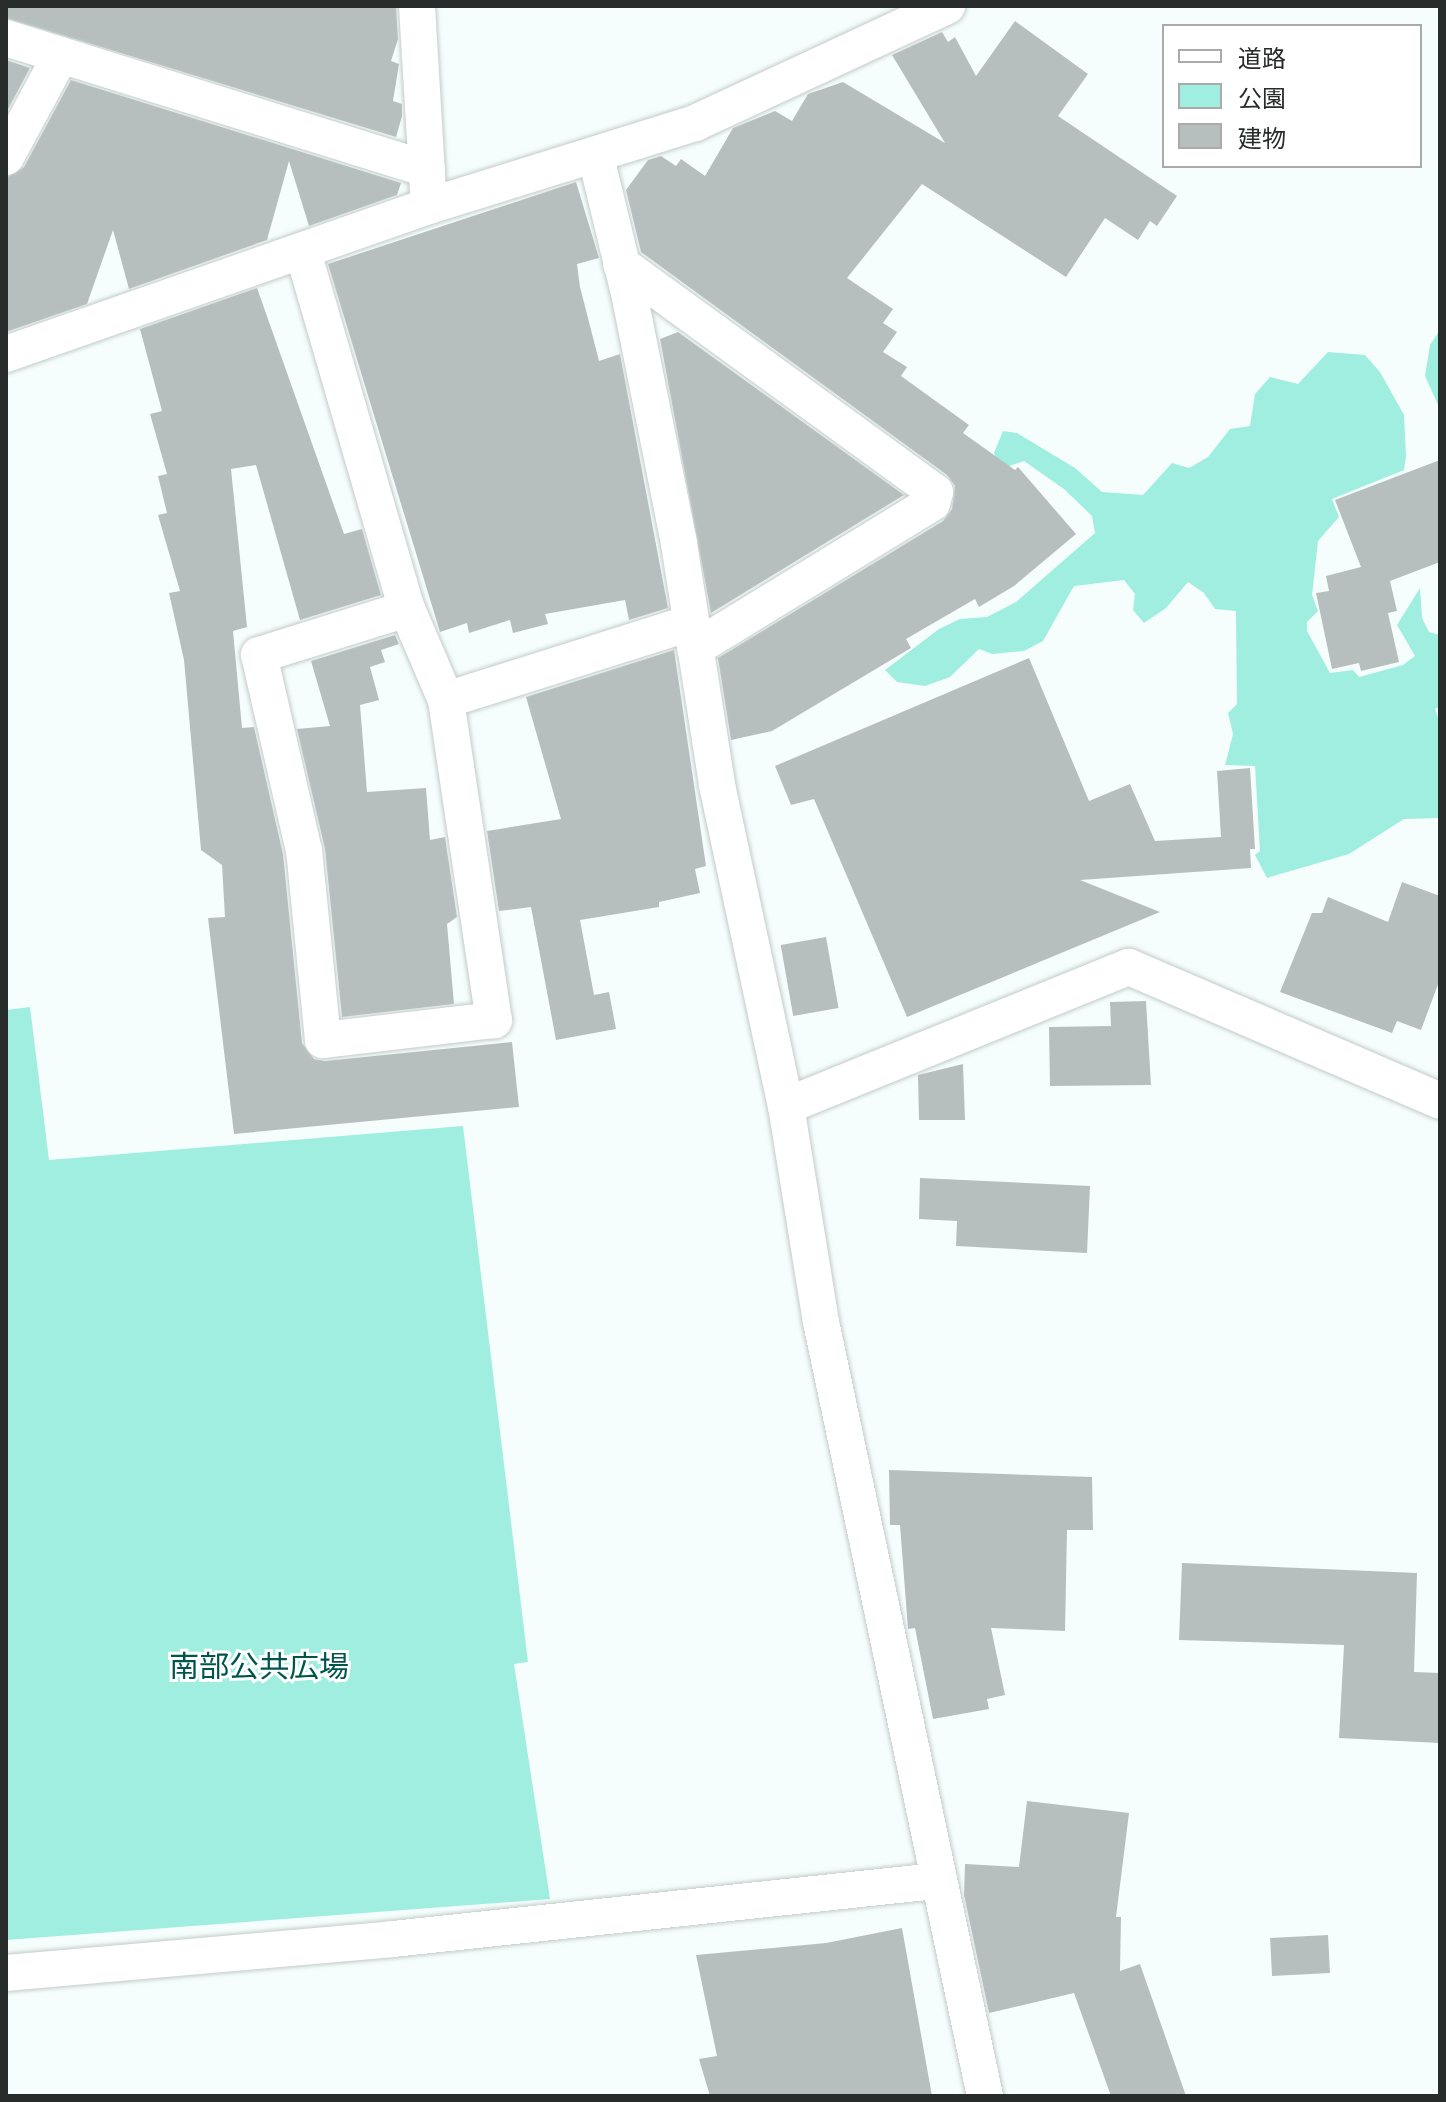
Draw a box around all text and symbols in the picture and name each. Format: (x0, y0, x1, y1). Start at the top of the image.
legend (1162, 24, 1422, 168)
text: 道路 (1238, 44, 1286, 73)
text: 公園 (1238, 84, 1286, 113)
text: 建物 (1238, 124, 1286, 153)
park label: 南部公共広場 (169, 1649, 349, 1685)

